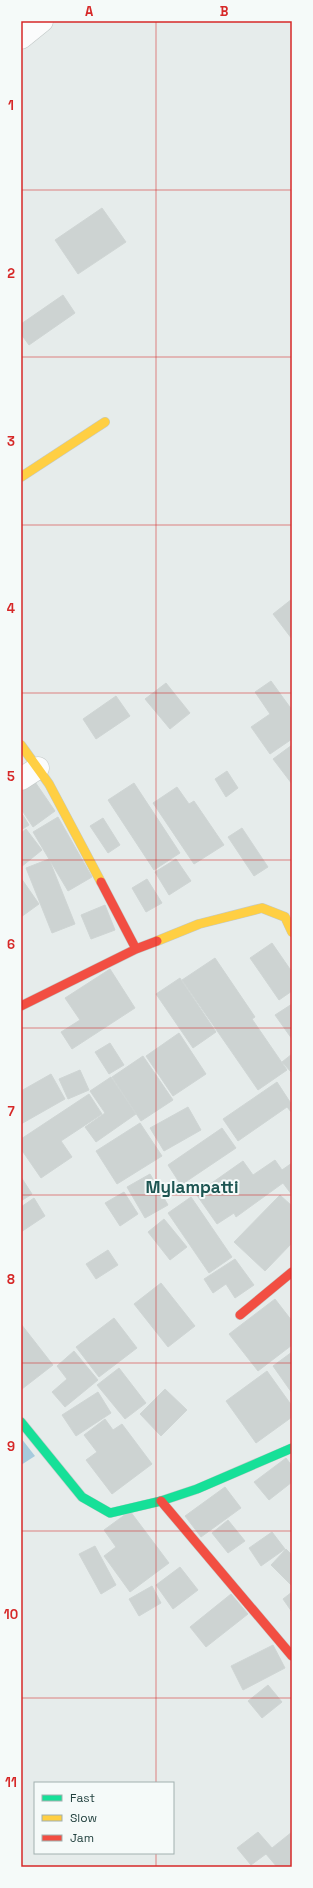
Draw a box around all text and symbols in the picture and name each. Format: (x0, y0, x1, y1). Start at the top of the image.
text: A (85, 3, 94, 20)
text: B (220, 3, 229, 20)
text: 1 (8, 97, 14, 114)
text: 2 (7, 265, 15, 282)
text: 3 (7, 433, 15, 450)
text: 4 (7, 600, 15, 617)
text: 5 (7, 768, 15, 785)
text: 6 (7, 936, 15, 953)
text: 7 (7, 1103, 15, 1120)
district label: Mylampatti (146, 1176, 238, 1198)
text: 8 (7, 1271, 15, 1288)
text: 9 (7, 1438, 15, 1455)
text: 10 (4, 1606, 18, 1623)
text: 11 (5, 1774, 17, 1791)
legend (34, 1782, 174, 1854)
text: Fast (70, 1790, 95, 1806)
text: Slow (70, 1810, 97, 1826)
text: Jam (70, 1830, 94, 1846)

